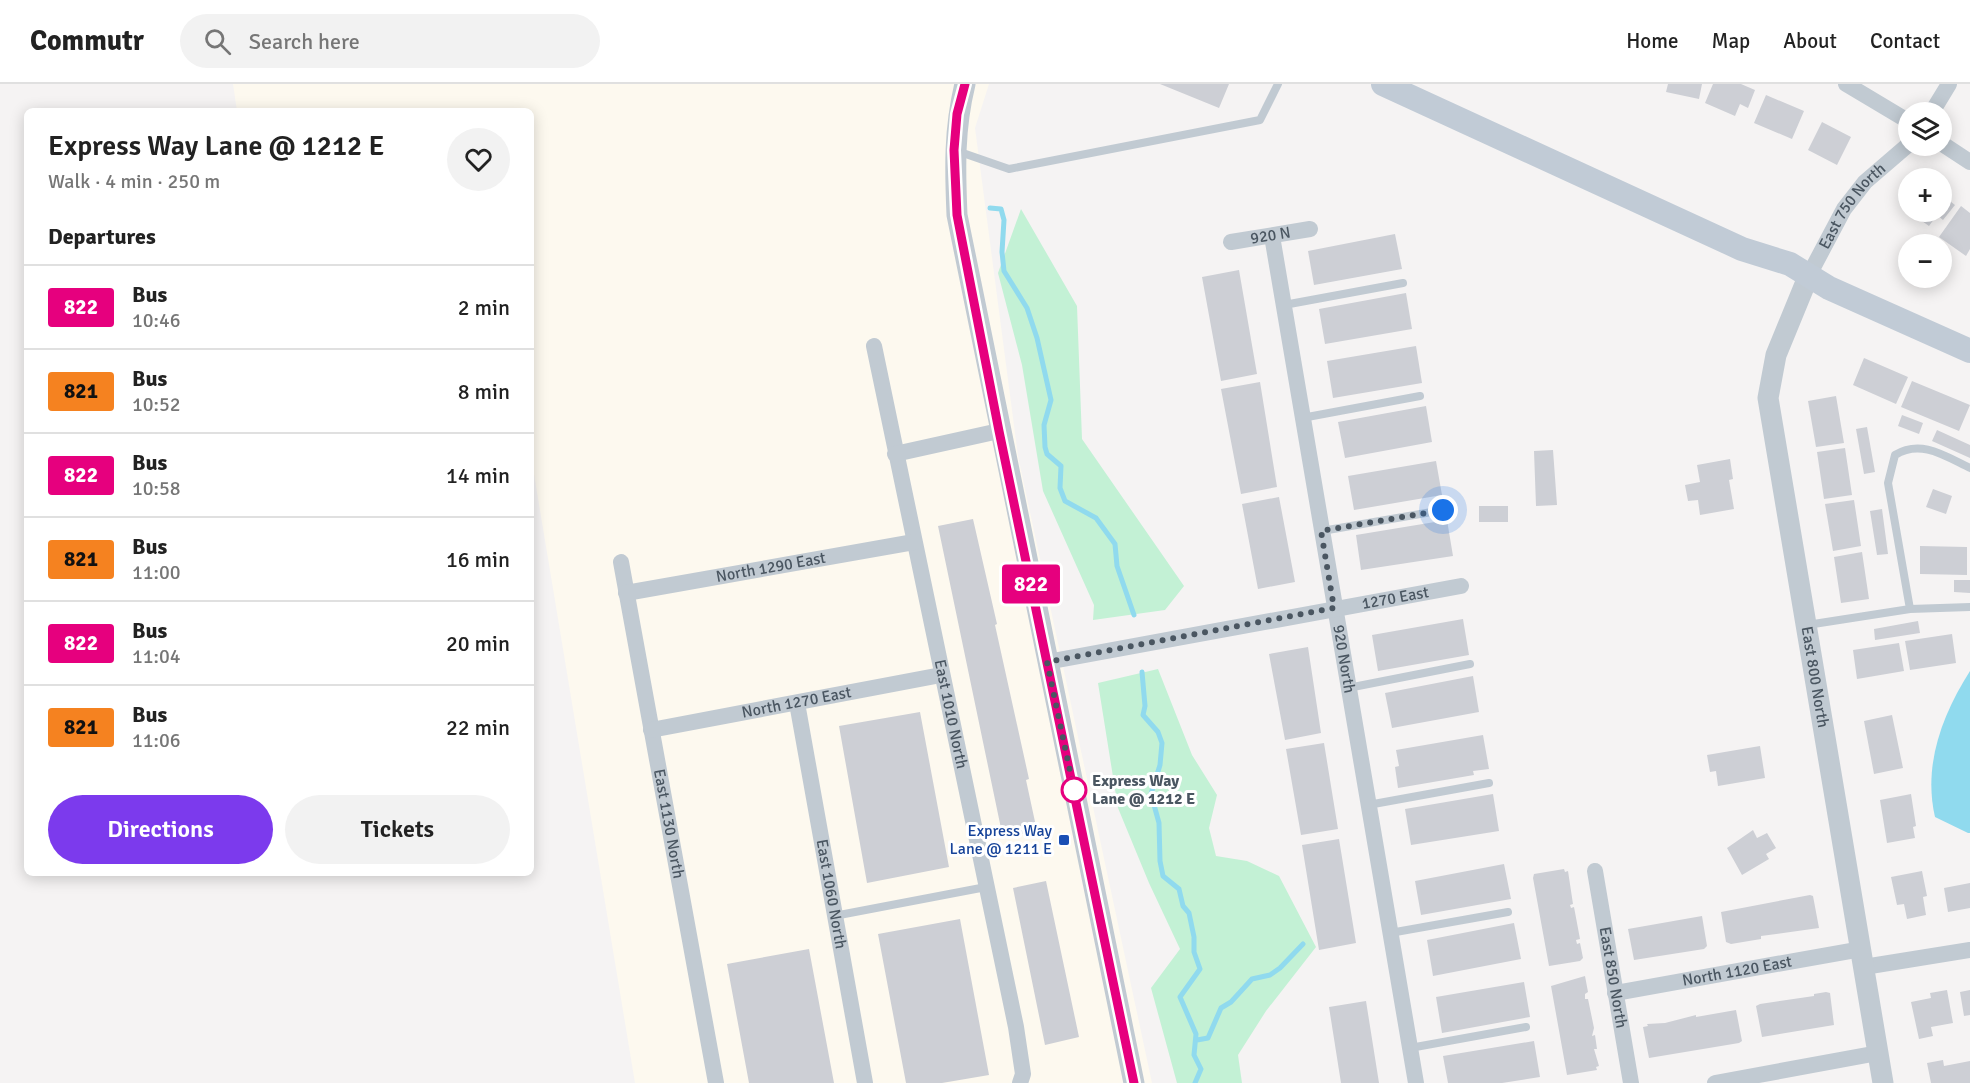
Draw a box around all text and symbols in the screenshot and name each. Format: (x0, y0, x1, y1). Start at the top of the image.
search box (180, 14, 600, 68)
text: Commutr (30, 24, 144, 58)
icon: search (201, 25, 234, 58)
text: Search here (249, 28, 360, 55)
text: Home (1626, 28, 1679, 54)
text: Map (1712, 28, 1750, 54)
text: About (1783, 28, 1837, 54)
text: Contact (1870, 28, 1940, 54)
map controls (1898, 102, 1952, 288)
button: layers (1898, 102, 1952, 156)
button: heart (447, 128, 510, 191)
text: Express Way Lane @ 1212 E (48, 129, 384, 163)
street label: East 750 North (1815, 159, 1890, 253)
button: + (1898, 168, 1952, 222)
text: Walk · 4 min · 250 m (48, 169, 220, 194)
street label: 920 N (1249, 222, 1292, 249)
text: Departures (48, 223, 156, 250)
button: − (1898, 234, 1952, 288)
text: Bus (132, 281, 167, 308)
text: 822 (64, 294, 98, 320)
text: 2 min (458, 294, 510, 321)
text: 10:46 (132, 308, 181, 333)
text: Bus (132, 365, 167, 392)
text: 821 (64, 378, 98, 404)
text: 8 min (458, 378, 510, 405)
text: 10:52 (132, 392, 181, 417)
text: Bus (132, 449, 167, 476)
text: 822 (64, 462, 98, 488)
text: 14 min (446, 462, 510, 489)
text: 10:58 (132, 476, 181, 501)
your location (1428, 495, 1458, 525)
text: Bus (132, 533, 167, 560)
text: 821 (64, 546, 98, 572)
text: 16 min (446, 546, 510, 573)
street label: North 1290 East (714, 548, 828, 587)
text: 11:00 (132, 560, 181, 585)
line badge: 822 (996, 564, 1066, 604)
text: 822 (1014, 571, 1048, 597)
street label: 1270 East (1360, 582, 1431, 614)
text: Bus (132, 617, 167, 644)
street label: 920 North (1328, 623, 1360, 695)
street label: East 800 North (1797, 625, 1833, 729)
text: 822 (64, 630, 98, 656)
text: 20 min (446, 630, 510, 657)
text: 11:04 (132, 644, 181, 669)
street label: East 1010 North (930, 658, 972, 770)
street label: North 1270 East (740, 682, 853, 723)
text: Bus (132, 701, 167, 728)
text: 821 (64, 714, 98, 740)
text: 22 min (446, 714, 510, 741)
text: 11:06 (132, 728, 181, 753)
street label: East 1130 North (649, 767, 689, 880)
place label: Express Way Lane @ 1212 E (1092, 771, 1195, 809)
marker: Express Way Lane @ 1212 E (1061, 777, 1087, 803)
button: Directions (48, 795, 273, 864)
button: Tickets (285, 795, 510, 864)
place label: Express Way Lane @ 1211 E (950, 821, 1053, 859)
marker: Express Way Lane @ 1211 E (1057, 833, 1071, 847)
street label: East 1060 North (812, 838, 851, 950)
street label: East 850 North (1595, 925, 1632, 1030)
street label: North 1120 East (1681, 951, 1794, 991)

